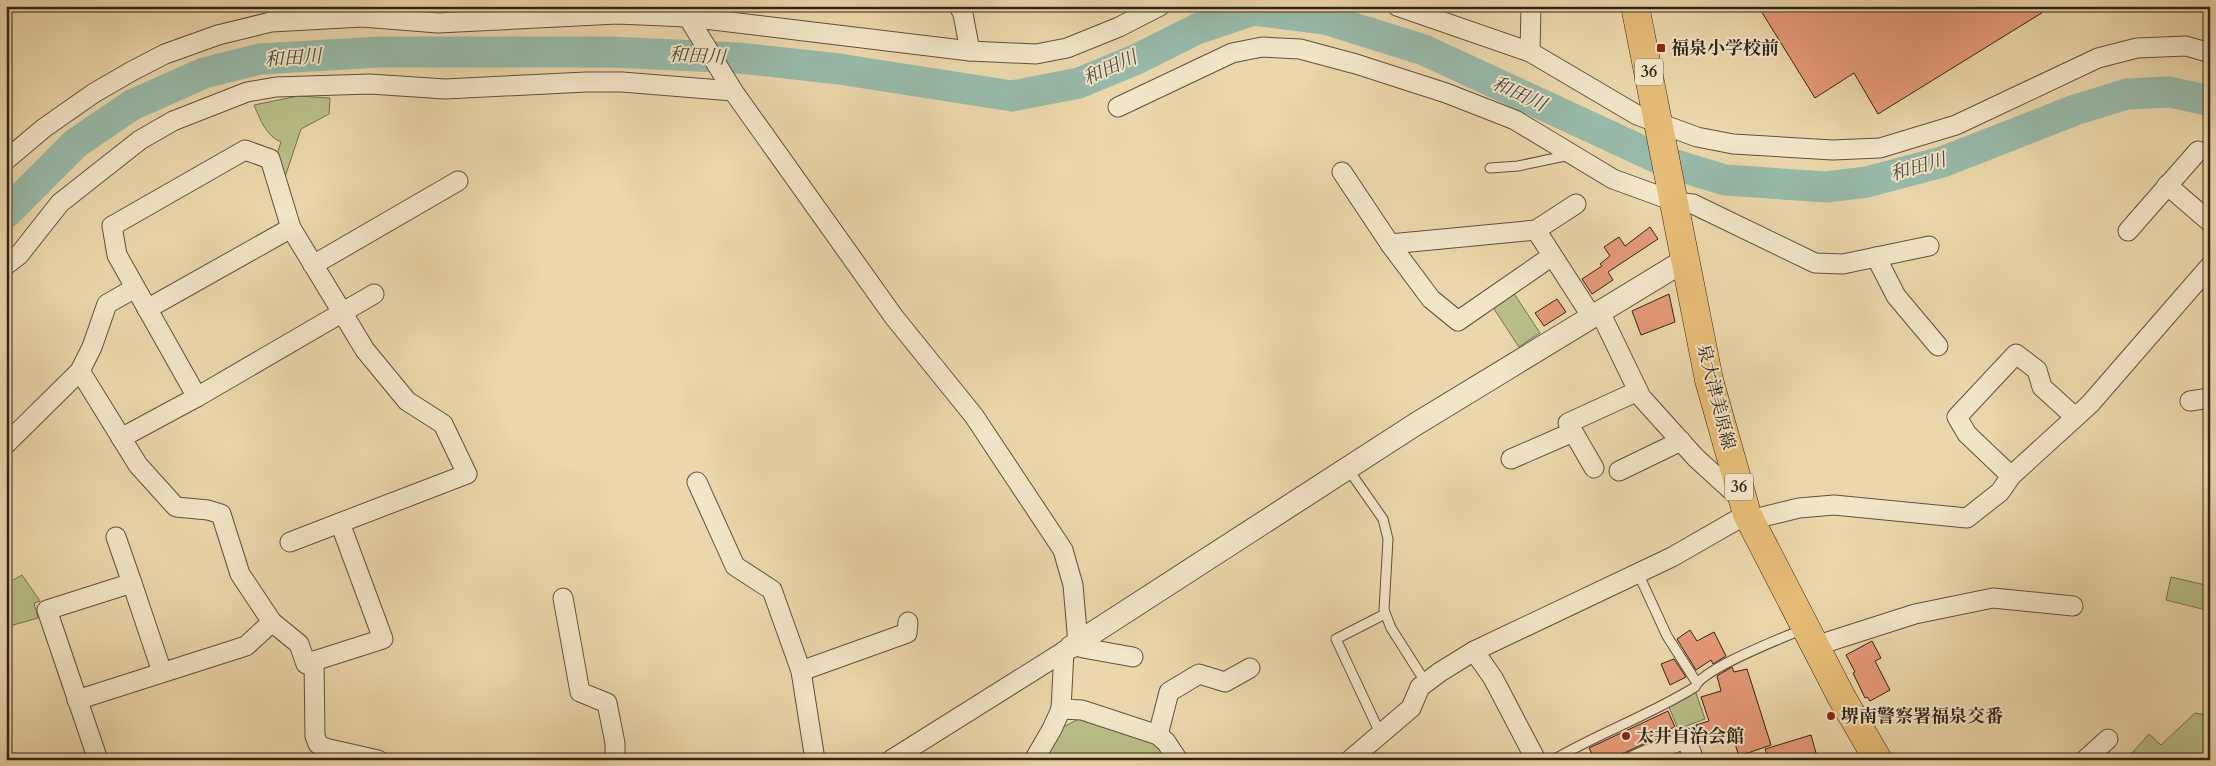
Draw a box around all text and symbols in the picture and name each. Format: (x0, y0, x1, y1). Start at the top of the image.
place label: 福泉小学校前 (1671, 36, 1779, 61)
water label: 和田川 (668, 42, 728, 71)
marker: 福泉小学校前 (1655, 42, 1667, 54)
water label: 和田川 (264, 43, 324, 73)
water label: 和田川 (1079, 44, 1143, 91)
road number: 36 (1635, 58, 1663, 86)
water label: 和田川 (1488, 70, 1552, 119)
water label: 和田川 (1887, 146, 1951, 187)
street label: 泉大津美原線 (1691, 342, 1741, 452)
road number: 36 (1725, 474, 1753, 501)
place label: 堺南警察署福泉交番 (1841, 704, 2003, 729)
marker: 堺南警察署福泉交番 (1825, 710, 1837, 722)
place label: 太井自治会館 (1636, 724, 1744, 749)
marker: 太井自治会館 (1620, 730, 1632, 742)

